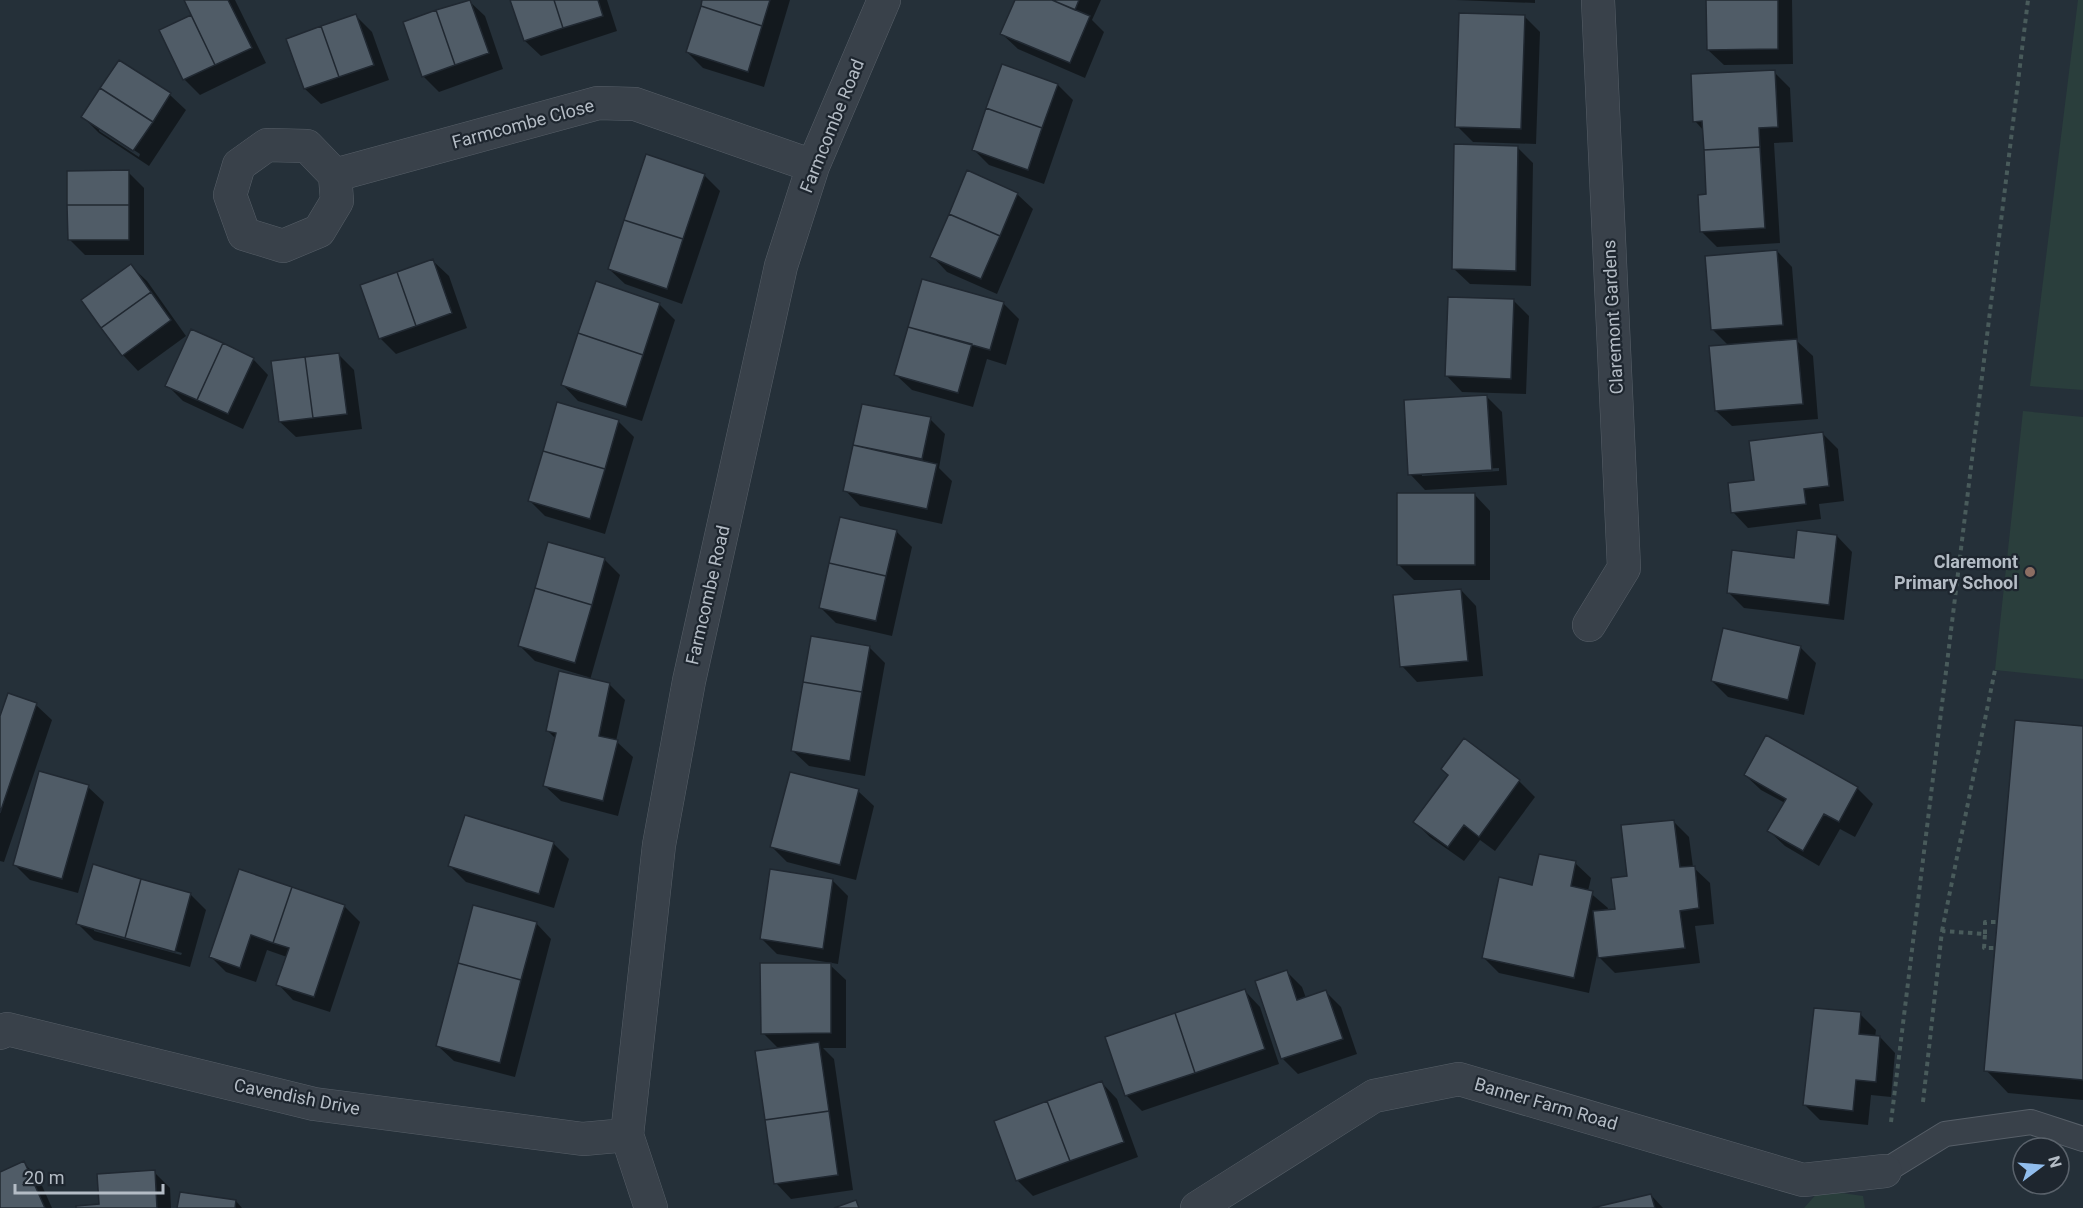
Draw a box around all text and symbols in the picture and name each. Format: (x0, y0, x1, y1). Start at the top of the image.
street label: Farmcombe Road (795, 56, 868, 196)
street label: Farmcombe Close (450, 94, 596, 153)
street label: Claremont Gardens (1598, 239, 1627, 395)
street label: Farmcombe Road (681, 523, 734, 667)
place label: Claremont Primary School (1894, 551, 2018, 593)
marker: Claremont Primary School (2023, 565, 2037, 579)
street label: Banner Farm Road (1472, 1073, 1620, 1134)
street label: Cavendish Drive (232, 1074, 362, 1119)
north arrow (2011, 1136, 2071, 1196)
text: N (2044, 1154, 2066, 1170)
scale bar (15, 1157, 164, 1195)
text: 20 m (24, 1167, 64, 1188)

